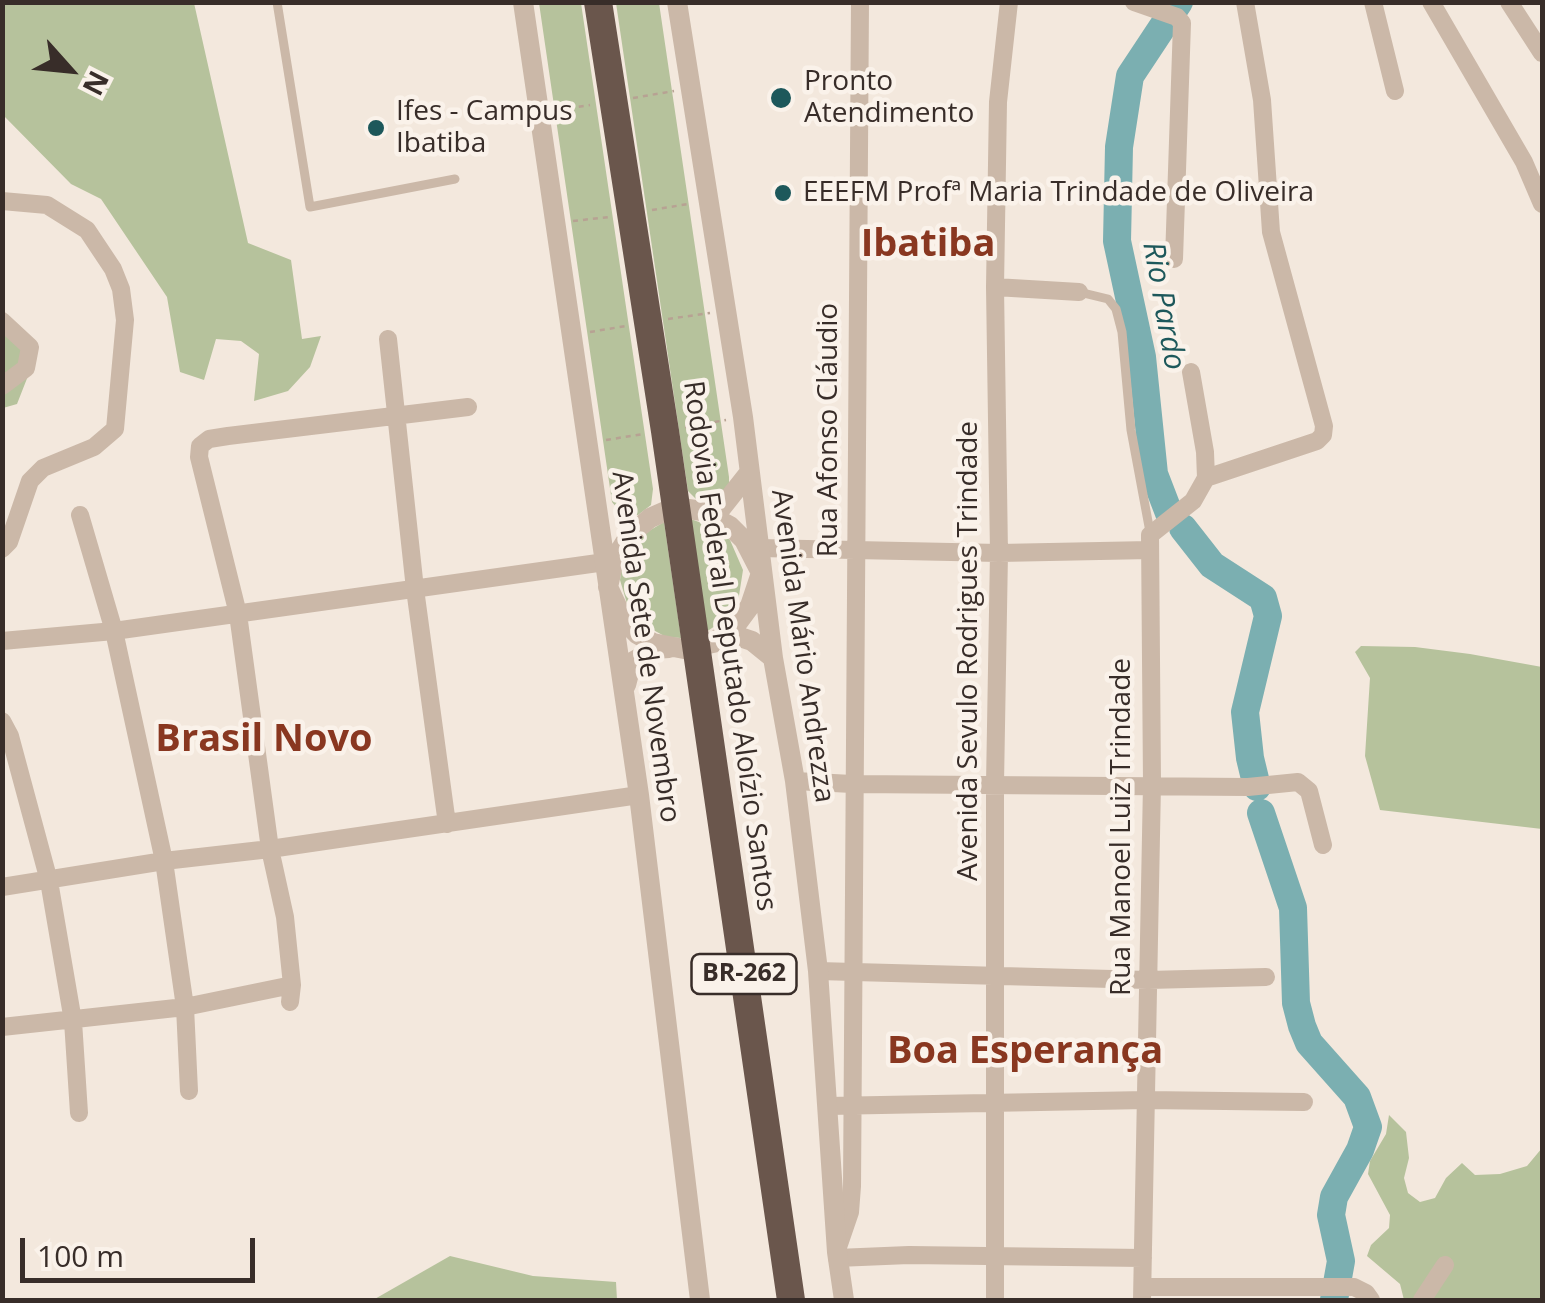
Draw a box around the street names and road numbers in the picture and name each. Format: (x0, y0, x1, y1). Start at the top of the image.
street label: Rua Afonso Cláudio (812, 303, 846, 557)
street label: Rodovia Federal Deputado Aloízio Santos (675, 379, 783, 913)
street label: Avenida Sevulo Rodrigues Trindade (952, 421, 986, 881)
street label: Avenida Sete de Novembro (604, 469, 686, 825)
street label: Avenida Mário Andrezza (763, 487, 841, 805)
street label: Rua Manoel Luiz Trindade (1105, 658, 1139, 996)
road number: BR-262 (692, 954, 796, 994)

